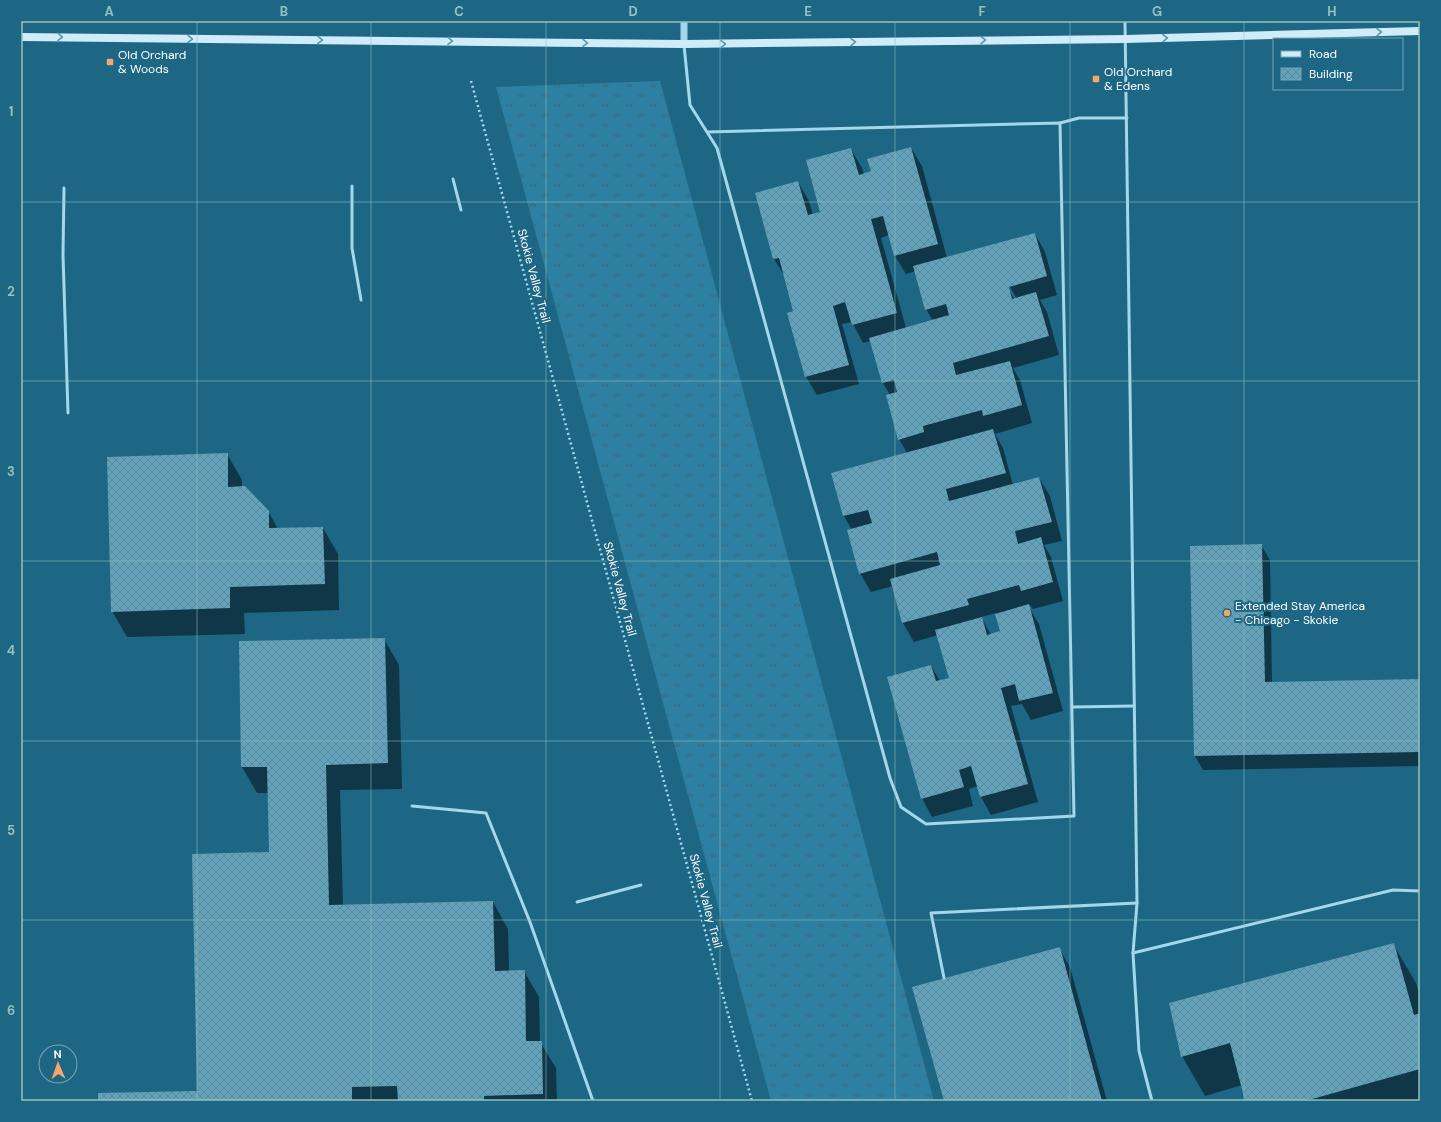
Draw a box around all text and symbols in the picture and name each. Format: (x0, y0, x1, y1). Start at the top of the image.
text: A (104, 3, 114, 20)
text: B (280, 3, 288, 20)
text: C (454, 3, 464, 20)
text: D (628, 3, 638, 20)
text: E (804, 3, 812, 20)
text: F (978, 3, 986, 20)
text: G (1152, 3, 1162, 20)
text: H (1327, 3, 1337, 20)
one-way arrow (1376, 28, 1382, 36)
one-way arrow (57, 33, 63, 41)
one-way arrow (1162, 33, 1168, 42)
one-way arrow (187, 35, 193, 43)
one-way arrow (317, 36, 323, 44)
one-way arrow (980, 36, 986, 44)
one-way arrow (447, 37, 453, 45)
one-way arrow (850, 38, 856, 46)
legend (1273, 38, 1403, 90)
one-way arrow (582, 39, 588, 47)
one-way arrow (720, 39, 726, 48)
text: Road (1309, 46, 1337, 62)
place label: Old Orchard & Woods (118, 47, 186, 77)
marker: Old Orchard & Woods (105, 57, 115, 67)
place label: Old Orchard & Edens (1104, 64, 1172, 94)
text: Building (1309, 66, 1353, 82)
marker: Old Orchard & Edens (1091, 74, 1101, 84)
text: 1 (9, 103, 13, 120)
street label: Skokie Valley Trail (514, 227, 554, 325)
text: 2 (7, 283, 15, 300)
text: 3 (7, 463, 15, 480)
street label: Skokie Valley Trail (600, 540, 640, 638)
place label: Extended Stay America - Chicago - Skokie (1235, 598, 1365, 628)
marker: Extended Stay America - Chicago - Skokie (1222, 608, 1232, 618)
text: 4 (7, 642, 15, 659)
text: 5 (7, 822, 15, 839)
street label: Skokie Valley Trail (686, 852, 726, 950)
text: 6 (7, 1002, 15, 1019)
north arrow (38, 1044, 78, 1084)
text: N (53, 1047, 62, 1061)

